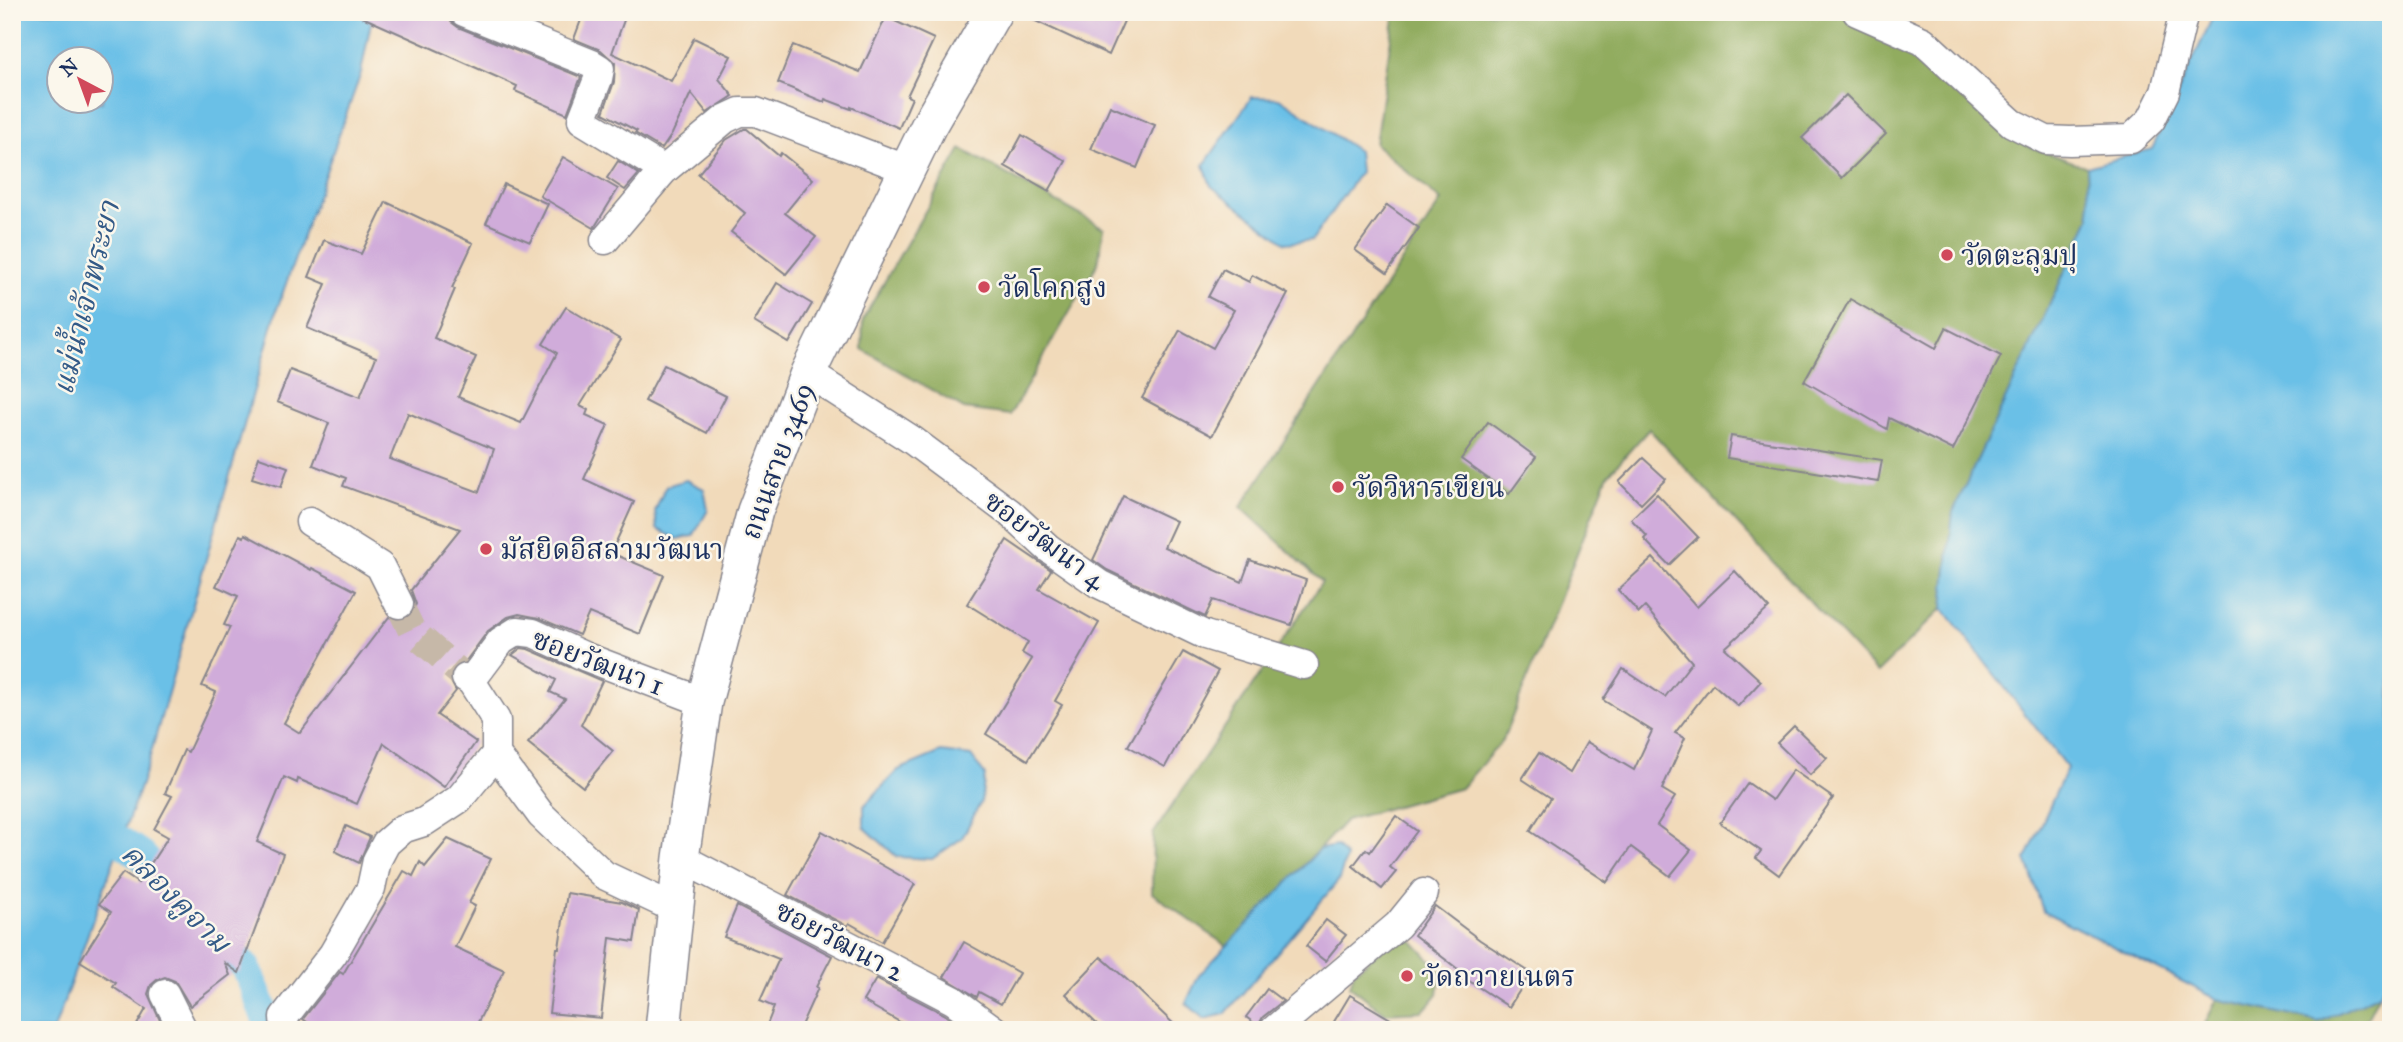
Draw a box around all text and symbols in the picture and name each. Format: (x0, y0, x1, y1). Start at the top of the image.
north arrow (46, 46, 116, 116)
text: N (56, 54, 83, 82)
water label: แม่น้ำเจ้าพระยา (41, 195, 128, 399)
place label: วัดตะลุมปุ (1961, 238, 2078, 274)
marker: วัดตะลุมปุ (1939, 247, 1955, 263)
place label: วัดโคกสูง (998, 268, 1107, 306)
marker: วัดโคกสูง (976, 279, 992, 295)
street label: ถนนสาย 3469 (733, 378, 821, 544)
place label: วัดวิหารเขียน (1352, 470, 1505, 505)
marker: วัดวิหารเขียน (1330, 479, 1346, 495)
street label: ซอยวัฒนา 4 (977, 483, 1114, 598)
place label: มัสยิดอิสลามวัฒนา (500, 532, 724, 567)
marker: มัสยิดอิสลามวัฒนา (478, 541, 494, 557)
street label: ซอยวัฒนา 1 (527, 621, 669, 703)
water label: คลองคูจาม (113, 836, 239, 962)
street label: ซอยวัฒนา 2 (770, 892, 911, 990)
place label: วัดถวายเนตร (1421, 959, 1575, 994)
marker: วัดถวายเนตร (1399, 968, 1415, 984)

